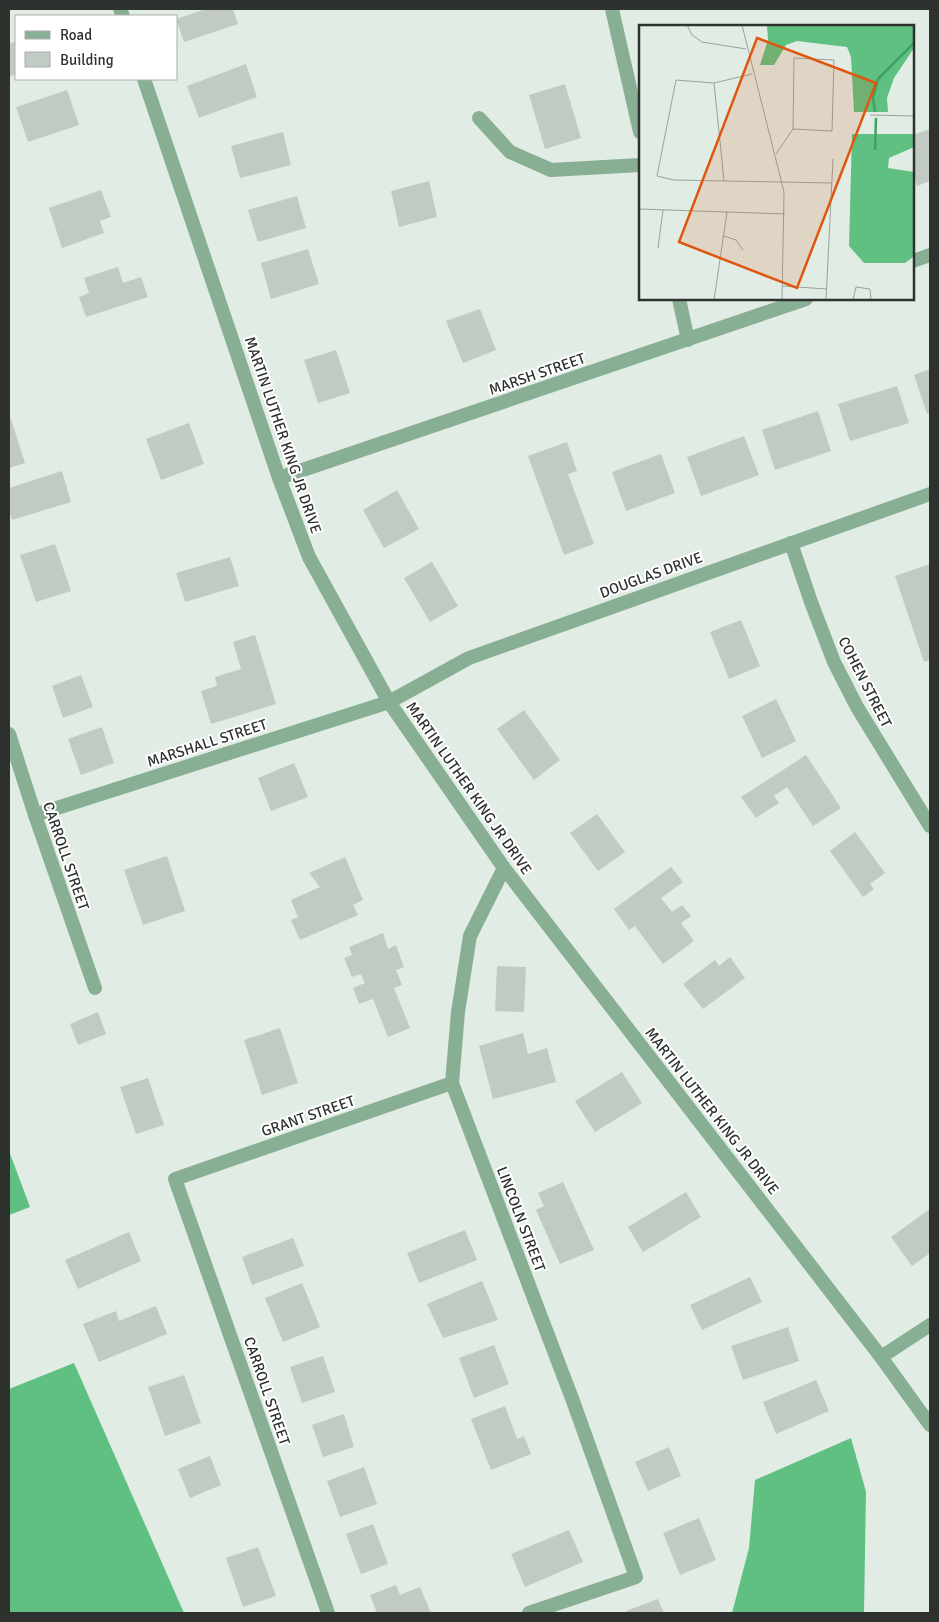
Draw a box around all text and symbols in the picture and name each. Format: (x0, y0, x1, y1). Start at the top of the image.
legend (15, 15, 178, 80)
inset map (639, 25, 914, 300)
text: Road (60, 26, 92, 44)
text: Building (60, 51, 114, 69)
street label: MARTIN LUTHER KING JR DRIVE (241, 334, 325, 536)
street label: MARSH STREET (486, 349, 588, 399)
street label: DOUGLAS DRIVE (597, 548, 705, 602)
street label: COHEN STREET (834, 634, 896, 731)
street label: MARTIN LUTHER KING JR DRIVE (402, 698, 536, 878)
street label: MARSHALL STREET (145, 715, 270, 771)
street label: CARROLL STREET (39, 800, 93, 913)
street label: MARTIN LUTHER KING JR DRIVE (641, 1024, 783, 1198)
street label: GRANT STREET (259, 1091, 358, 1140)
street label: LINCOLN STREET (493, 1164, 550, 1275)
street label: CARROLL STREET (240, 1335, 294, 1448)

